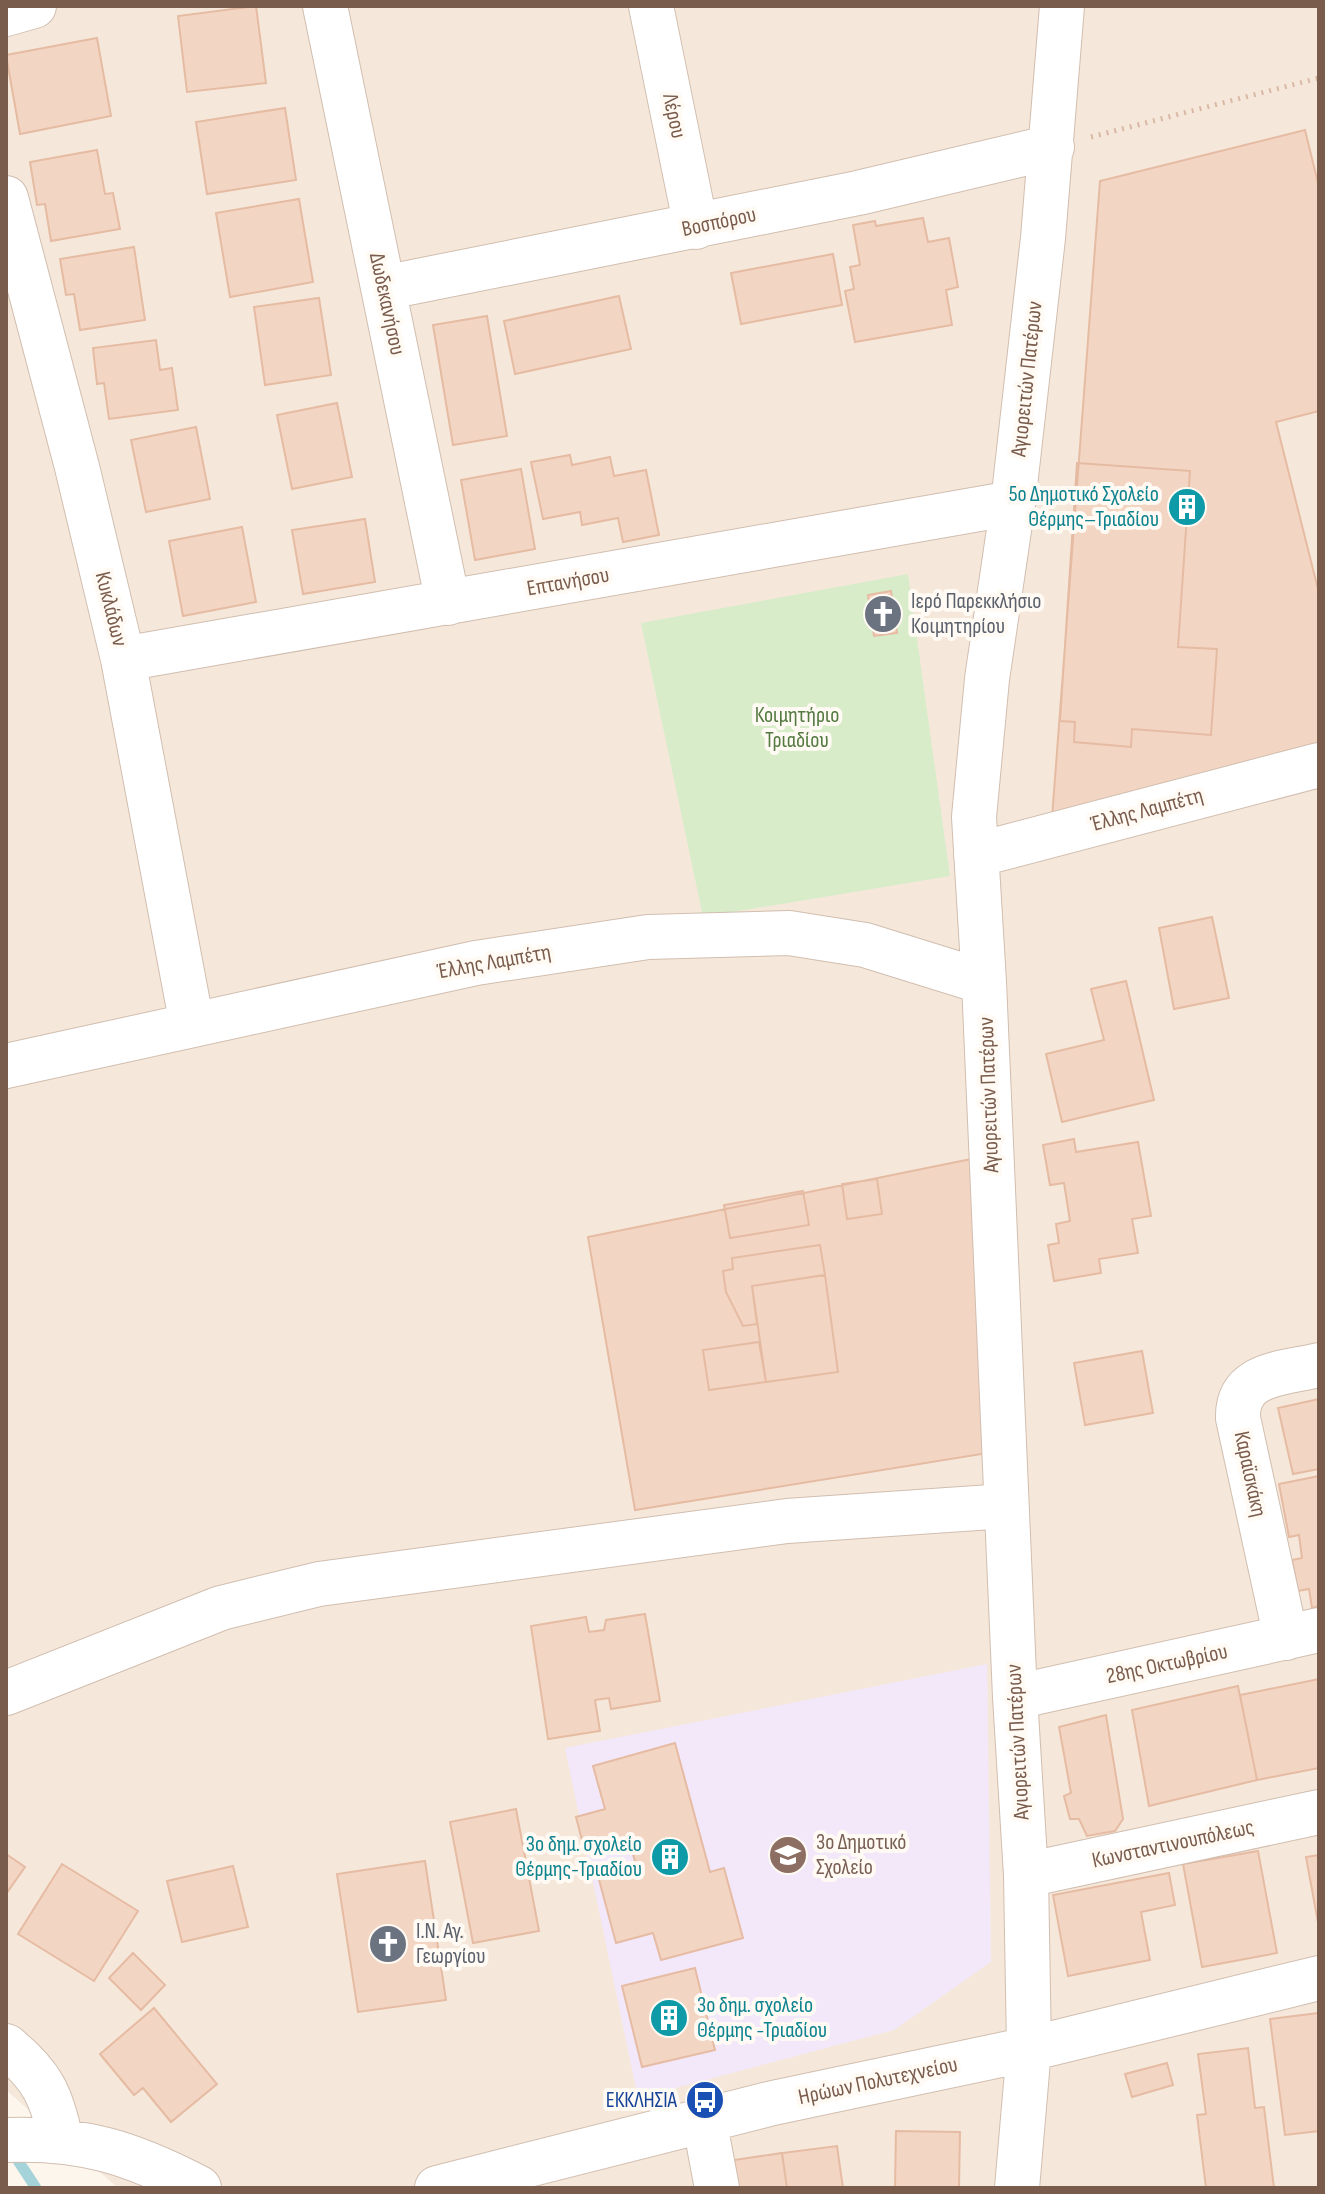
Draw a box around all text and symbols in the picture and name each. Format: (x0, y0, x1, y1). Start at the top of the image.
street label: Λέρου (656, 90, 692, 141)
street label: Βοσπόρου (679, 201, 759, 243)
street label: Δωδεκανήσου (363, 250, 411, 358)
street label: Αγιορειτών Πατέρων (1005, 300, 1049, 459)
place label: 5ο Δημοτικό Σχολείο Θέρμης–Τριαδίου (1009, 481, 1159, 533)
building icon: 5ο Δημοτικό Σχολείο Θέρμης–Τριαδίου (1166, 486, 1208, 528)
street label: Επτανήσου (525, 561, 611, 603)
street label: Κυκλάδων (89, 569, 133, 649)
place label: Ιερό Παρεκκλήσιο Κοιμητηρίου (911, 588, 1041, 640)
church icon: Ιερό Παρεκκλήσιο Κοιμητηρίου (862, 593, 904, 635)
park label: Κοιμητήριο Τριαδίου (755, 702, 839, 754)
street label: Έλλης Λαμπέτη (1087, 782, 1206, 838)
street label: Έλλης Λαμπέτη (434, 939, 553, 985)
street label: Αγιορειτών Πατέρων (973, 1016, 1005, 1174)
street label: Καραϊσκάκη (1228, 1429, 1272, 1519)
street label: 28ης Οκτωβρίου (1104, 1638, 1230, 1690)
street label: Αγιορειτών Πατέρων (1000, 1663, 1036, 1821)
street label: Κωνσταντινουπόλεως (1090, 1814, 1256, 1874)
place label: 3ο Δημοτικό Σχολείο (816, 1829, 906, 1881)
place label: 3ο δημ. σχολείο Θέρμης-Τριαδίου (515, 1831, 642, 1883)
school or university icon: 3ο Δημοτικό Σχολείο (767, 1834, 809, 1876)
building icon: 3ο δημ. σχολείο Θέρμης-Τριαδίου (649, 1836, 691, 1878)
place label: Ι.Ν. Αγ. Γεωργίου (416, 1918, 485, 1970)
church icon: Ι.Ν. Αγ. Γεωργίου (367, 1923, 409, 1965)
place label: 3ο δημ. σχολείο Θέρμης -Τριαδίου (697, 1992, 827, 2044)
building icon: 3ο δημ. σχολείο Θέρμης -Τριαδίου (648, 1997, 690, 2039)
street label: Ηρώων Πολυτεχνείου (796, 2051, 960, 2111)
bus stop icon: ΕΚΚΛΗΣΙΑ (684, 2079, 726, 2121)
place label: ΕΚΚΛΗΣΙΑ (606, 2087, 678, 2114)

